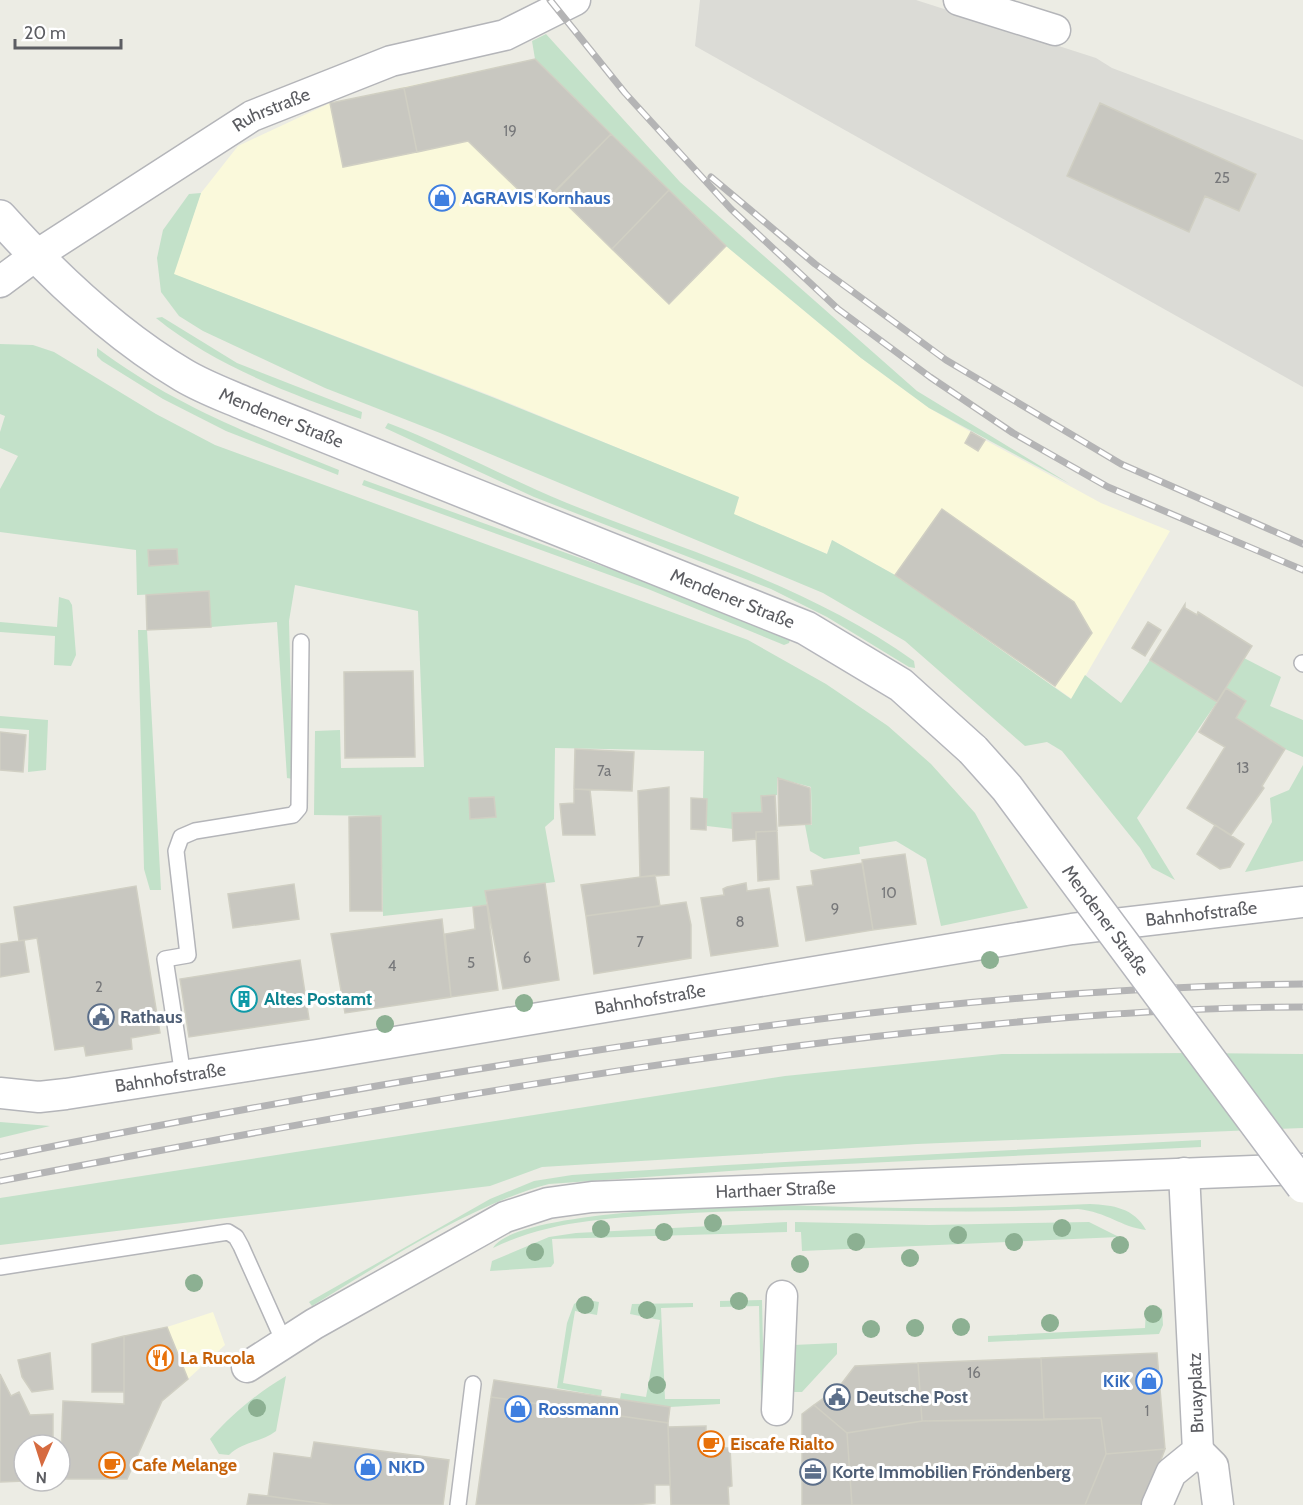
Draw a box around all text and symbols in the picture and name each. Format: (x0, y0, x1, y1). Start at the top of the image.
scale bar (15, 12, 122, 50)
text: 20 m (24, 22, 66, 44)
street label: Ruhrstraße (228, 83, 313, 137)
house number: 19 (503, 122, 517, 140)
house number: 25 (1214, 169, 1230, 187)
shop icon: AGRAVIS Kornhaus (427, 183, 457, 213)
place label: AGRAVIS Kornhaus (462, 187, 611, 209)
street label: Mendener Straße (216, 383, 347, 453)
street label: Mendener Straße (667, 564, 798, 633)
house number: 13 (1236, 759, 1250, 777)
house number: 7a (597, 762, 612, 780)
street label: Mendener Straße (1057, 861, 1154, 980)
house number: 10 (881, 884, 897, 902)
street label: Bahnhofstraße (1144, 896, 1258, 931)
house number: 9 (831, 900, 839, 918)
house number: 8 (735, 913, 745, 931)
house number: 7 (636, 933, 644, 951)
house number: 6 (523, 949, 531, 967)
house number: 5 (467, 954, 475, 972)
house number: 4 (388, 957, 397, 975)
house number: 2 (95, 978, 103, 996)
street label: Bahnhofstraße (593, 979, 707, 1019)
building icon: Altes Postamt (229, 984, 259, 1014)
place label: Altes Postamt (264, 988, 372, 1010)
public building icon: Rathaus (86, 1002, 116, 1032)
place label: Rathaus (120, 1006, 183, 1028)
street label: Bahnhofstraße (113, 1058, 227, 1097)
street label: Harthaer Straße (715, 1176, 836, 1203)
restaurant icon: La Rucola (145, 1343, 175, 1373)
place label: La Rucola (180, 1347, 255, 1369)
street label: Bruayplatz (1184, 1352, 1208, 1434)
house number: 16 (967, 1364, 981, 1382)
shop icon: KiK (1134, 1366, 1164, 1396)
place label: KiK (1103, 1370, 1131, 1392)
public building icon: Deutsche Post (822, 1382, 852, 1412)
place label: Deutsche Post (856, 1386, 968, 1408)
shop icon: Rossmann (503, 1394, 533, 1424)
place label: Rossmann (538, 1398, 619, 1420)
house number: 1 (1145, 1402, 1149, 1420)
cafe icon: Eiscafe Rialto (696, 1429, 726, 1459)
north arrow (12, 1433, 72, 1493)
place label: Eiscafe Rialto (730, 1433, 834, 1455)
cafe icon: Cafe Melange (97, 1450, 127, 1480)
shop icon: NKD (353, 1452, 383, 1482)
place label: Cafe Melange (132, 1454, 237, 1476)
place label: NKD (388, 1456, 425, 1478)
office icon: Korte Immobilien Fröndenberg (798, 1457, 828, 1487)
place label: Korte Immobilien Fröndenberg (832, 1461, 1070, 1483)
text: N (35, 1468, 47, 1487)

